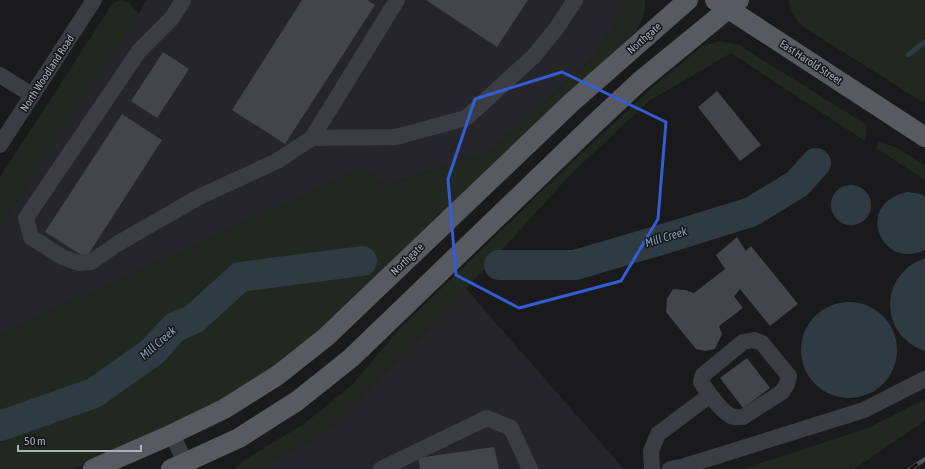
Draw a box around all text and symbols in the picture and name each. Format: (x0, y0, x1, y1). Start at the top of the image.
street label: Northgate (625, 20, 663, 56)
street label: North Woodland Road (18, 32, 76, 114)
street label: East Harold Street (778, 37, 844, 87)
water label: Mill Creek (643, 224, 689, 250)
street label: Northgate (388, 240, 426, 278)
water label: Mill Creek (137, 323, 179, 362)
scale bar (18, 427, 141, 453)
text: 50 m (24, 434, 46, 448)

